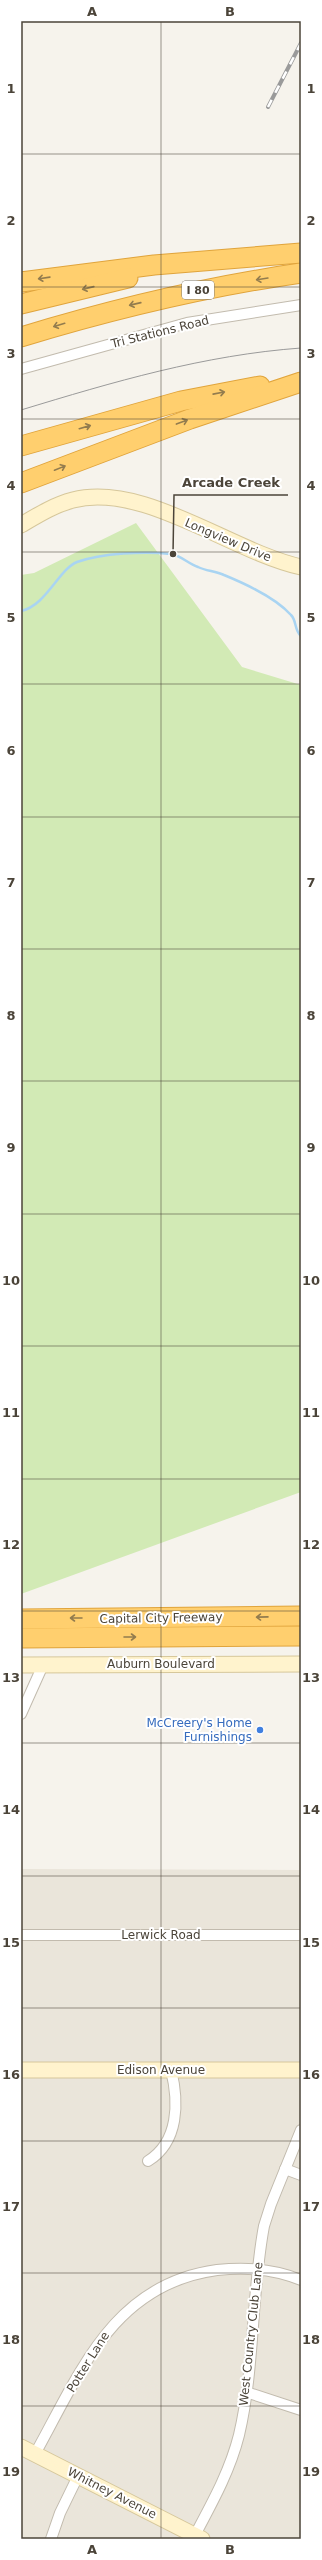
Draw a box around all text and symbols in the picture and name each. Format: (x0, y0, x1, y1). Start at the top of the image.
text: A (87, 4, 97, 19)
text: B (225, 4, 235, 19)
text: 1 (6, 81, 16, 96)
text: 1 (306, 81, 316, 96)
text: 2 (6, 213, 16, 228)
text: 2 (306, 213, 316, 228)
one-way arrow (37, 274, 50, 282)
one-way arrow (256, 275, 269, 283)
road number: I 80 (182, 281, 214, 299)
one-way arrow (81, 284, 94, 292)
one-way arrow (129, 301, 142, 309)
street label: Tri Stations Road (109, 313, 210, 351)
one-way arrow (53, 322, 66, 329)
text: 3 (6, 346, 16, 361)
text: 3 (306, 346, 316, 361)
one-way arrow (212, 389, 225, 397)
one-way arrow (176, 418, 189, 425)
one-way arrow (79, 423, 92, 430)
one-way arrow (54, 463, 66, 471)
callout: Arcade Creek (174, 470, 288, 495)
text: Arcade Creek (182, 475, 280, 490)
text: 4 (6, 478, 16, 493)
text: 4 (306, 478, 316, 493)
street label: Longview Drive (183, 515, 273, 565)
text: 5 (6, 610, 16, 625)
text: 5 (306, 610, 316, 625)
text: 6 (6, 743, 16, 758)
text: 6 (306, 743, 316, 758)
text: 7 (6, 875, 16, 890)
text: 7 (306, 875, 316, 890)
text: 8 (6, 1008, 16, 1023)
text: 8 (306, 1008, 316, 1023)
text: 9 (6, 1140, 16, 1155)
text: 9 (306, 1140, 316, 1155)
text: 10 (2, 1273, 20, 1288)
text: 10 (302, 1273, 320, 1288)
text: 11 (2, 1405, 20, 1420)
text: 11 (302, 1405, 320, 1420)
text: 12 (2, 1537, 20, 1552)
text: 12 (302, 1537, 320, 1552)
street label: Capital City Freeway (99, 1610, 223, 1626)
one-way arrow (256, 1613, 269, 1621)
one-way arrow (70, 1614, 83, 1622)
one-way arrow (123, 1633, 136, 1641)
street label: Auburn Boulevard (107, 1657, 215, 1671)
text: 13 (2, 1670, 20, 1685)
text: 13 (302, 1670, 320, 1685)
place label: McCreery's Home Furnishings (146, 1716, 252, 1744)
marker: McCreery's Home Furnishings (255, 1725, 265, 1735)
text: 14 (2, 1802, 20, 1817)
text: 14 (302, 1802, 320, 1817)
street label: Lerwick Road (121, 1928, 201, 1942)
text: 15 (2, 1935, 20, 1950)
text: 15 (302, 1935, 320, 1950)
street label: Edison Avenue (117, 2063, 205, 2077)
text: 16 (2, 2067, 20, 2082)
text: 16 (302, 2067, 320, 2082)
text: 17 (2, 2199, 20, 2214)
text: 17 (302, 2199, 320, 2214)
street label: West Country Club Lane (236, 2261, 266, 2407)
street label: Potter Lane (64, 2329, 112, 2395)
text: 18 (2, 2332, 20, 2347)
text: 18 (302, 2332, 320, 2347)
text: 19 (2, 2464, 20, 2479)
text: 19 (302, 2464, 320, 2479)
street label: Whitney Avenue (65, 2465, 159, 2521)
text: A (87, 2542, 97, 2557)
text: B (225, 2542, 235, 2557)

